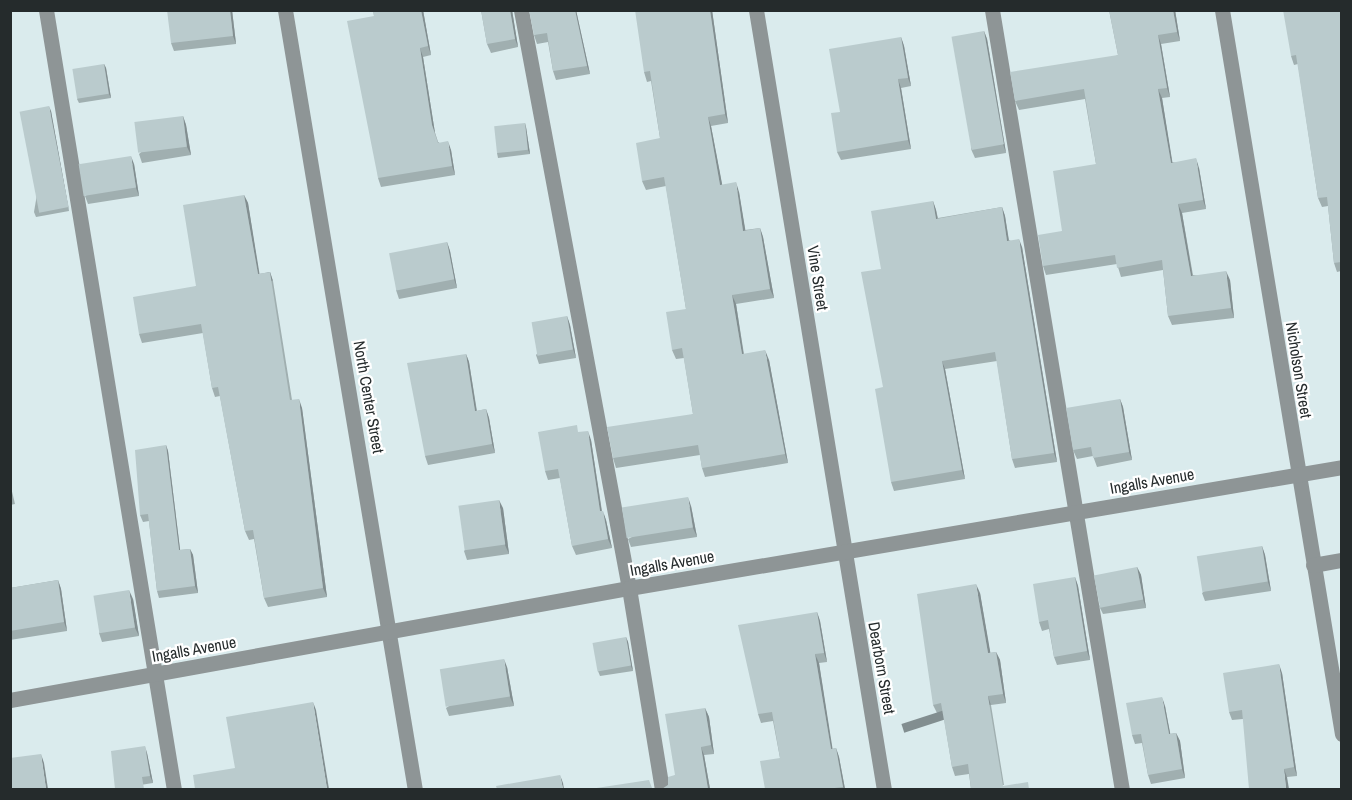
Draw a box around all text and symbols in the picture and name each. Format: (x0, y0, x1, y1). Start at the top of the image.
street label: Vine Street (803, 244, 833, 312)
street label: Nicholson Street (1282, 321, 1316, 419)
street label: North Center Street (350, 339, 388, 455)
street label: Ingalls Avenue (1108, 464, 1196, 498)
street label: Ingalls Avenue (628, 546, 716, 580)
street label: Dearborn Street (864, 620, 900, 716)
street label: Ingalls Avenue (150, 632, 238, 666)

